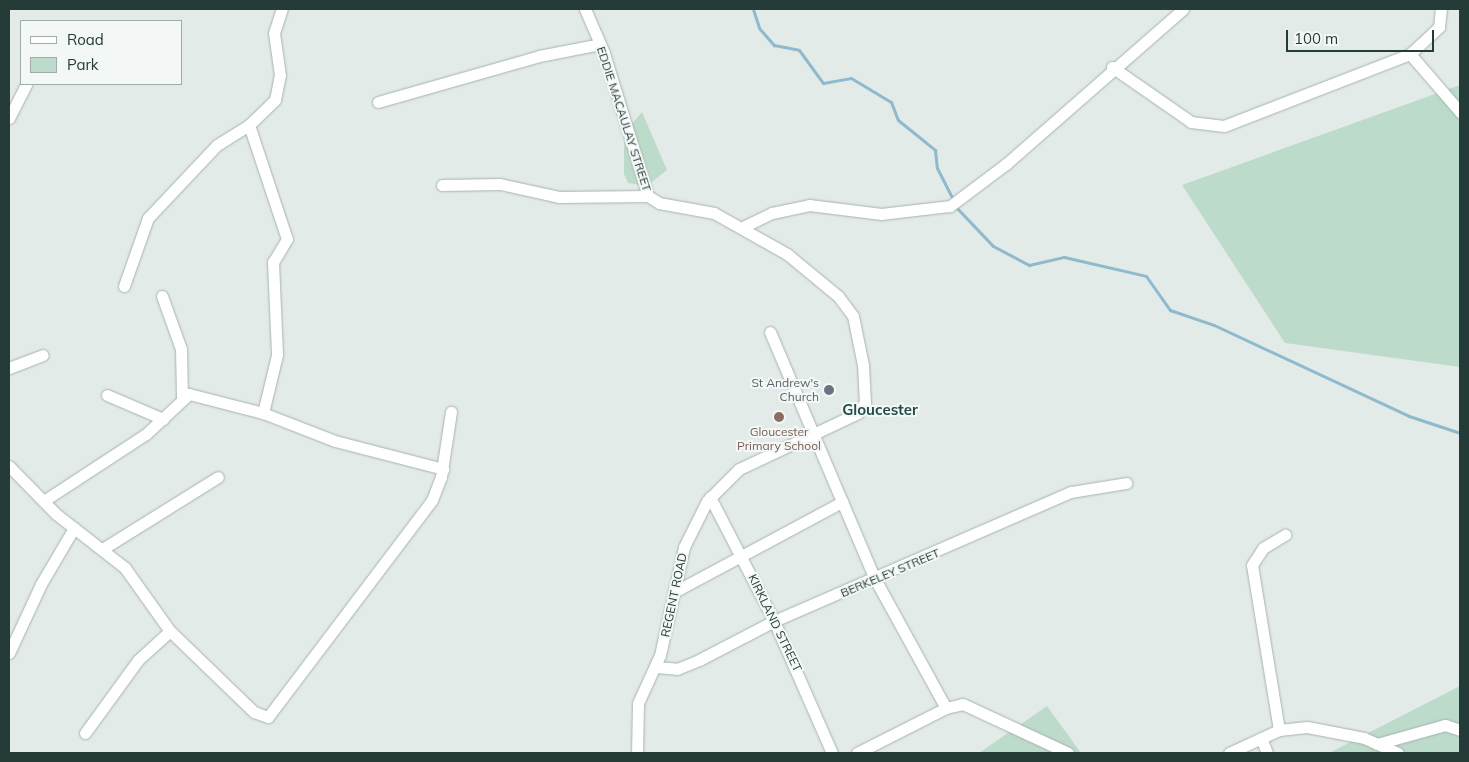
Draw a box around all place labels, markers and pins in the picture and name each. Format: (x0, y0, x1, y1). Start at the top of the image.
place label: St Andrew's Church (751, 376, 819, 404)
marker: St Andrew's Church (823, 384, 835, 396)
marker: Gloucester Primary School (773, 411, 785, 423)
place label: Gloucester Primary School (737, 425, 821, 453)

